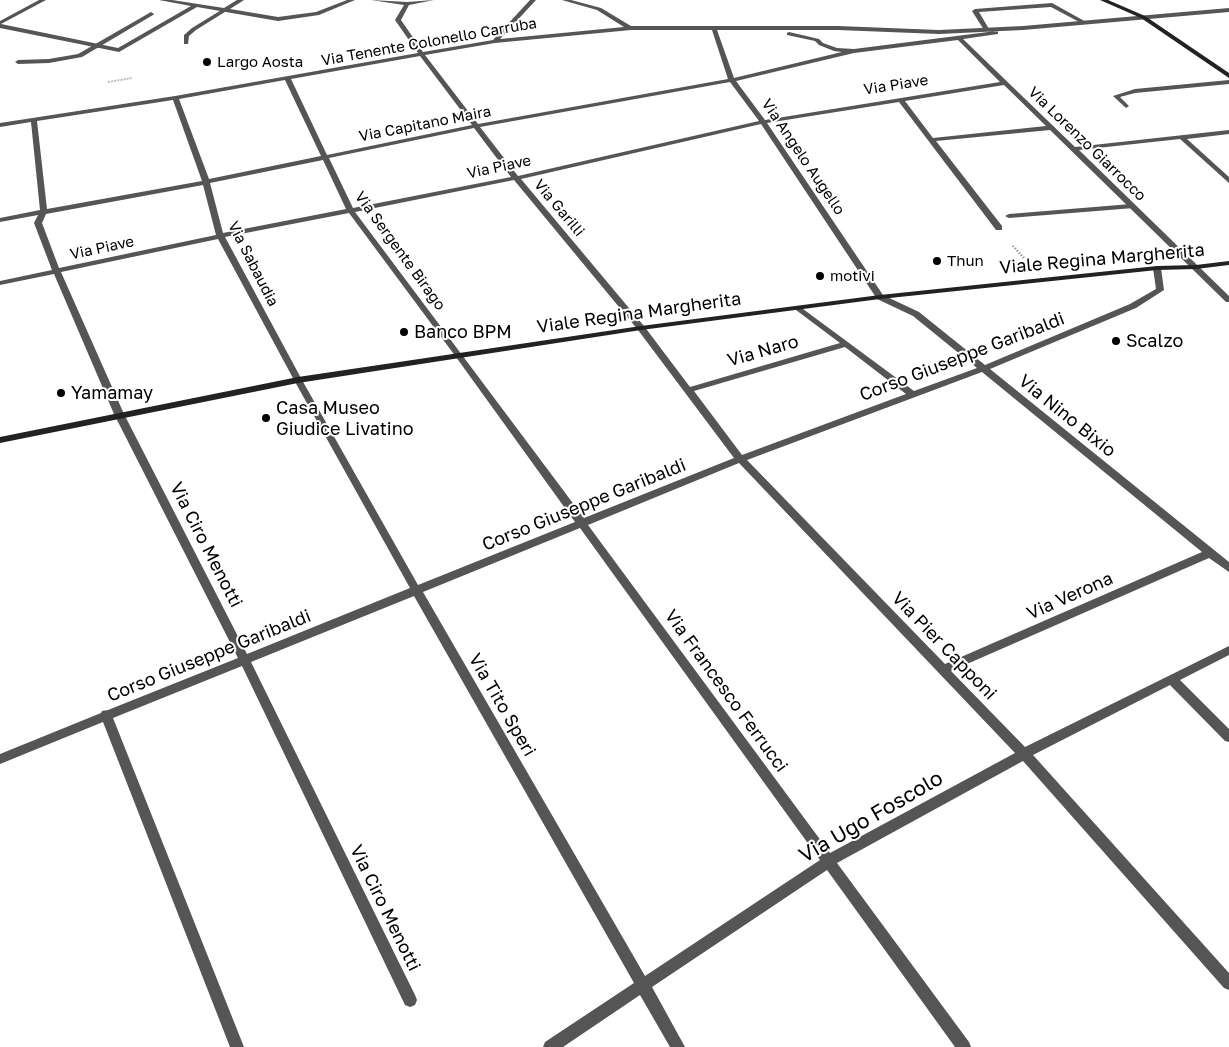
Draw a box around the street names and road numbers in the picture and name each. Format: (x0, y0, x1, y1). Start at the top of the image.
street label: Via Tenente Colonello Carruba (320, 14, 538, 70)
street label: Via Piave (862, 71, 930, 99)
street label: Via Lorenzo Giarrocco (1024, 83, 1150, 205)
street label: Via Angelo Augello (757, 96, 849, 218)
street label: Via Capitano Maira (357, 102, 493, 146)
street label: Via Piave (465, 151, 533, 183)
street label: Via Garilli (530, 176, 588, 240)
street label: Via Sergente Birago (351, 188, 449, 314)
street label: Via Sabaudia (224, 219, 282, 309)
street label: Via Piave (68, 232, 136, 264)
street label: Viale Regina Margherita (998, 239, 1206, 279)
street label: Viale Regina Margherita (536, 288, 742, 338)
street label: Corso Giuseppe Garibaldi (856, 308, 1068, 406)
street label: Via Naro (725, 331, 801, 371)
street label: Via Nino Bixio (1014, 370, 1120, 462)
street label: Corso Giuseppe Garibaldi (479, 454, 689, 556)
street label: Via Ciro Menotti (165, 479, 247, 611)
street label: Via Verona (1024, 567, 1116, 625)
street label: Via Pier Capponi (887, 588, 1001, 704)
street label: Corso Giuseppe Garibaldi (104, 605, 314, 707)
street label: Via Francesco Ferrucci (660, 606, 792, 776)
street label: Via Tito Speri (464, 650, 540, 760)
street label: Via Ugo Foscolo (795, 766, 947, 868)
street label: Via Ciro Menotti (345, 841, 425, 975)

